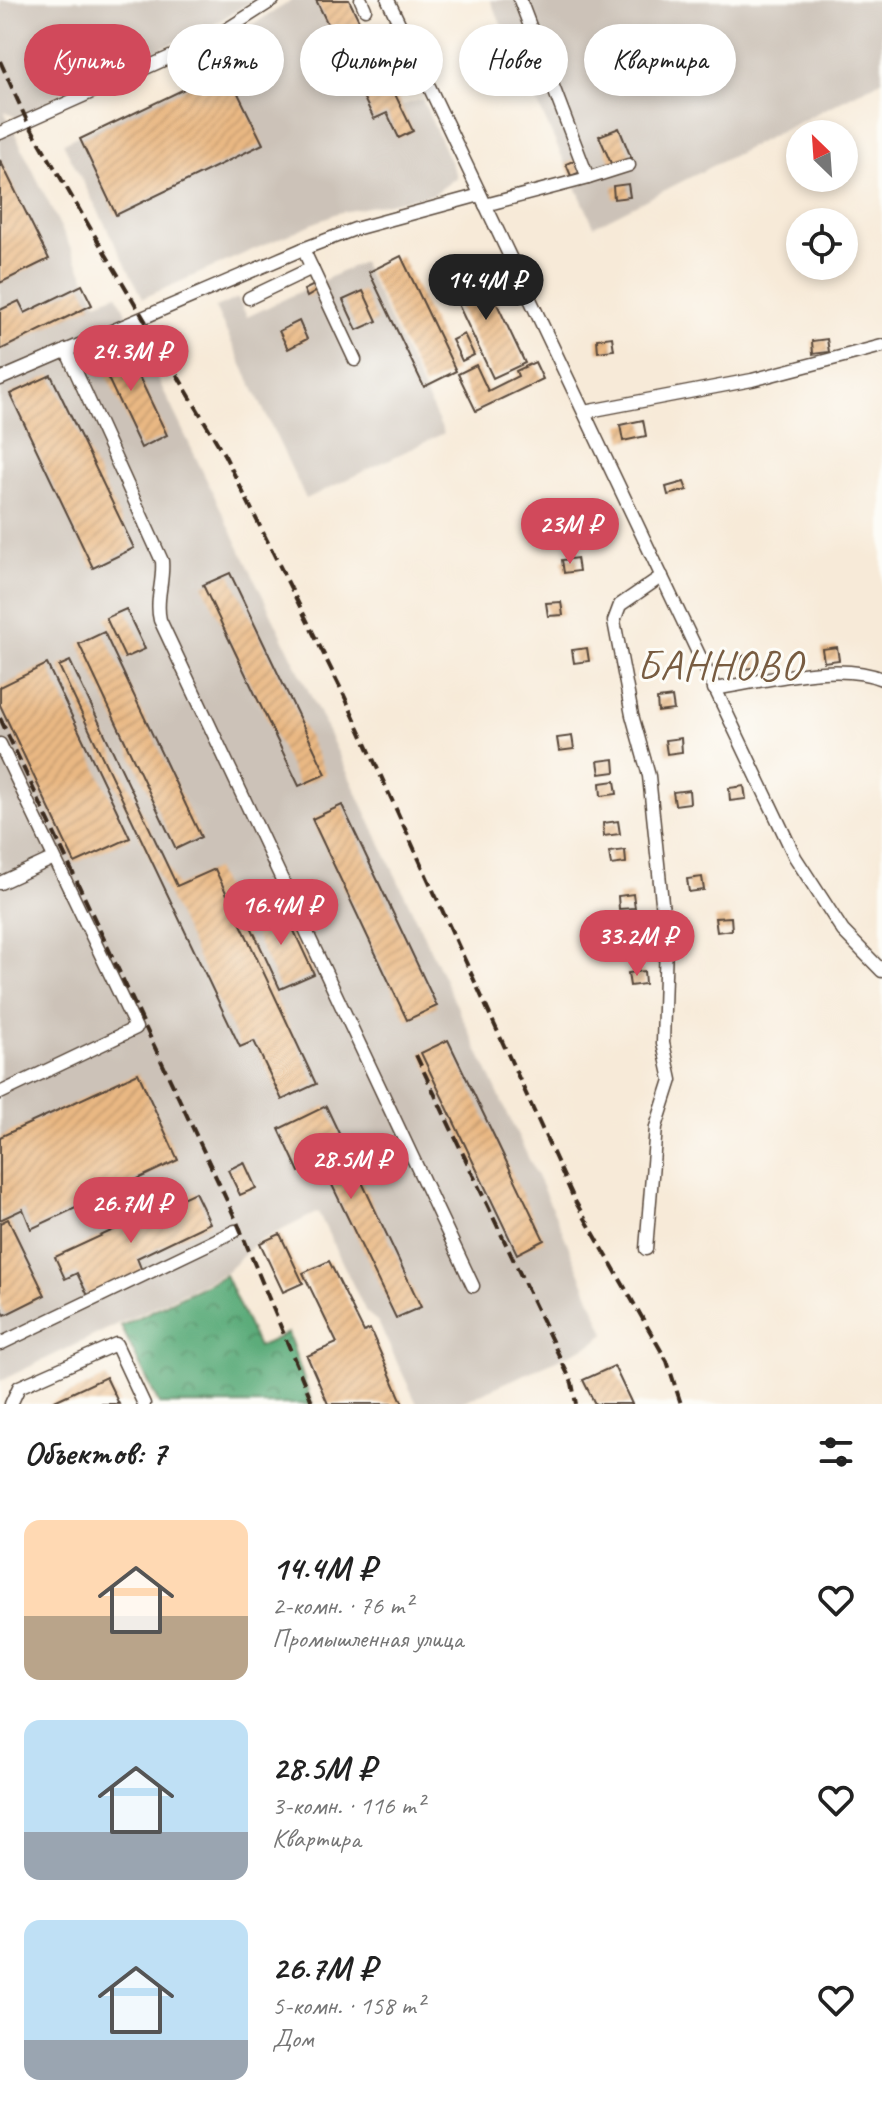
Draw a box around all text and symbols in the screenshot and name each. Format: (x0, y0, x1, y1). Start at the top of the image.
chip: Купить (24, 24, 151, 96)
chip: Снять (167, 24, 284, 96)
chip: Фильтры (300, 24, 443, 96)
chip: Новое (459, 24, 568, 96)
chip: Квартира (584, 24, 736, 96)
north arrow (786, 120, 858, 192)
map controls (786, 120, 858, 280)
button: locate (786, 208, 858, 280)
pin: 14.4M ₽ (412, 254, 560, 322)
text: 14.4M ₽ (447, 263, 525, 296)
pin: 24.3M ₽ (57, 325, 205, 393)
text: 24.3M ₽ (92, 334, 170, 367)
pin: 23M ₽ (514, 498, 626, 566)
text: 23M ₽ (539, 507, 601, 540)
district label: БАННОВО (637, 639, 805, 692)
pin: 16.4M ₽ (207, 879, 355, 947)
text: 16.4M ₽ (241, 888, 321, 921)
pin: 33.2M ₽ (563, 910, 711, 978)
text: 33.2M ₽ (598, 919, 676, 952)
pin: 28.5M ₽ (277, 1133, 425, 1201)
text: 28.5M ₽ (312, 1142, 390, 1175)
pin: 26.7M ₽ (57, 1177, 205, 1245)
text: 26.7M ₽ (91, 1186, 171, 1219)
icon: filters (814, 1430, 858, 1474)
text: Объектов: 7 (24, 1431, 166, 1474)
text: 14.4M ₽ (272, 1546, 375, 1589)
icon: home (88, 1552, 184, 1648)
icon: heart (814, 1578, 858, 1622)
text: 2-комн. · 76 m² (272, 1589, 412, 1622)
text: Промышленная улица (272, 1622, 463, 1655)
text: 28.5M ₽ (272, 1746, 375, 1789)
icon: home (88, 1752, 184, 1848)
icon: heart (814, 1778, 858, 1822)
text: 3-комн. · 116 m² (272, 1789, 424, 1822)
text: Квартира (272, 1822, 361, 1855)
text: 26.7M ₽ (272, 1946, 376, 1989)
icon: home (88, 1952, 184, 2048)
icon: heart (814, 1978, 858, 2022)
text: 5-комн. · 158 m² (272, 1989, 424, 2022)
text: Дом (272, 2022, 314, 2055)

